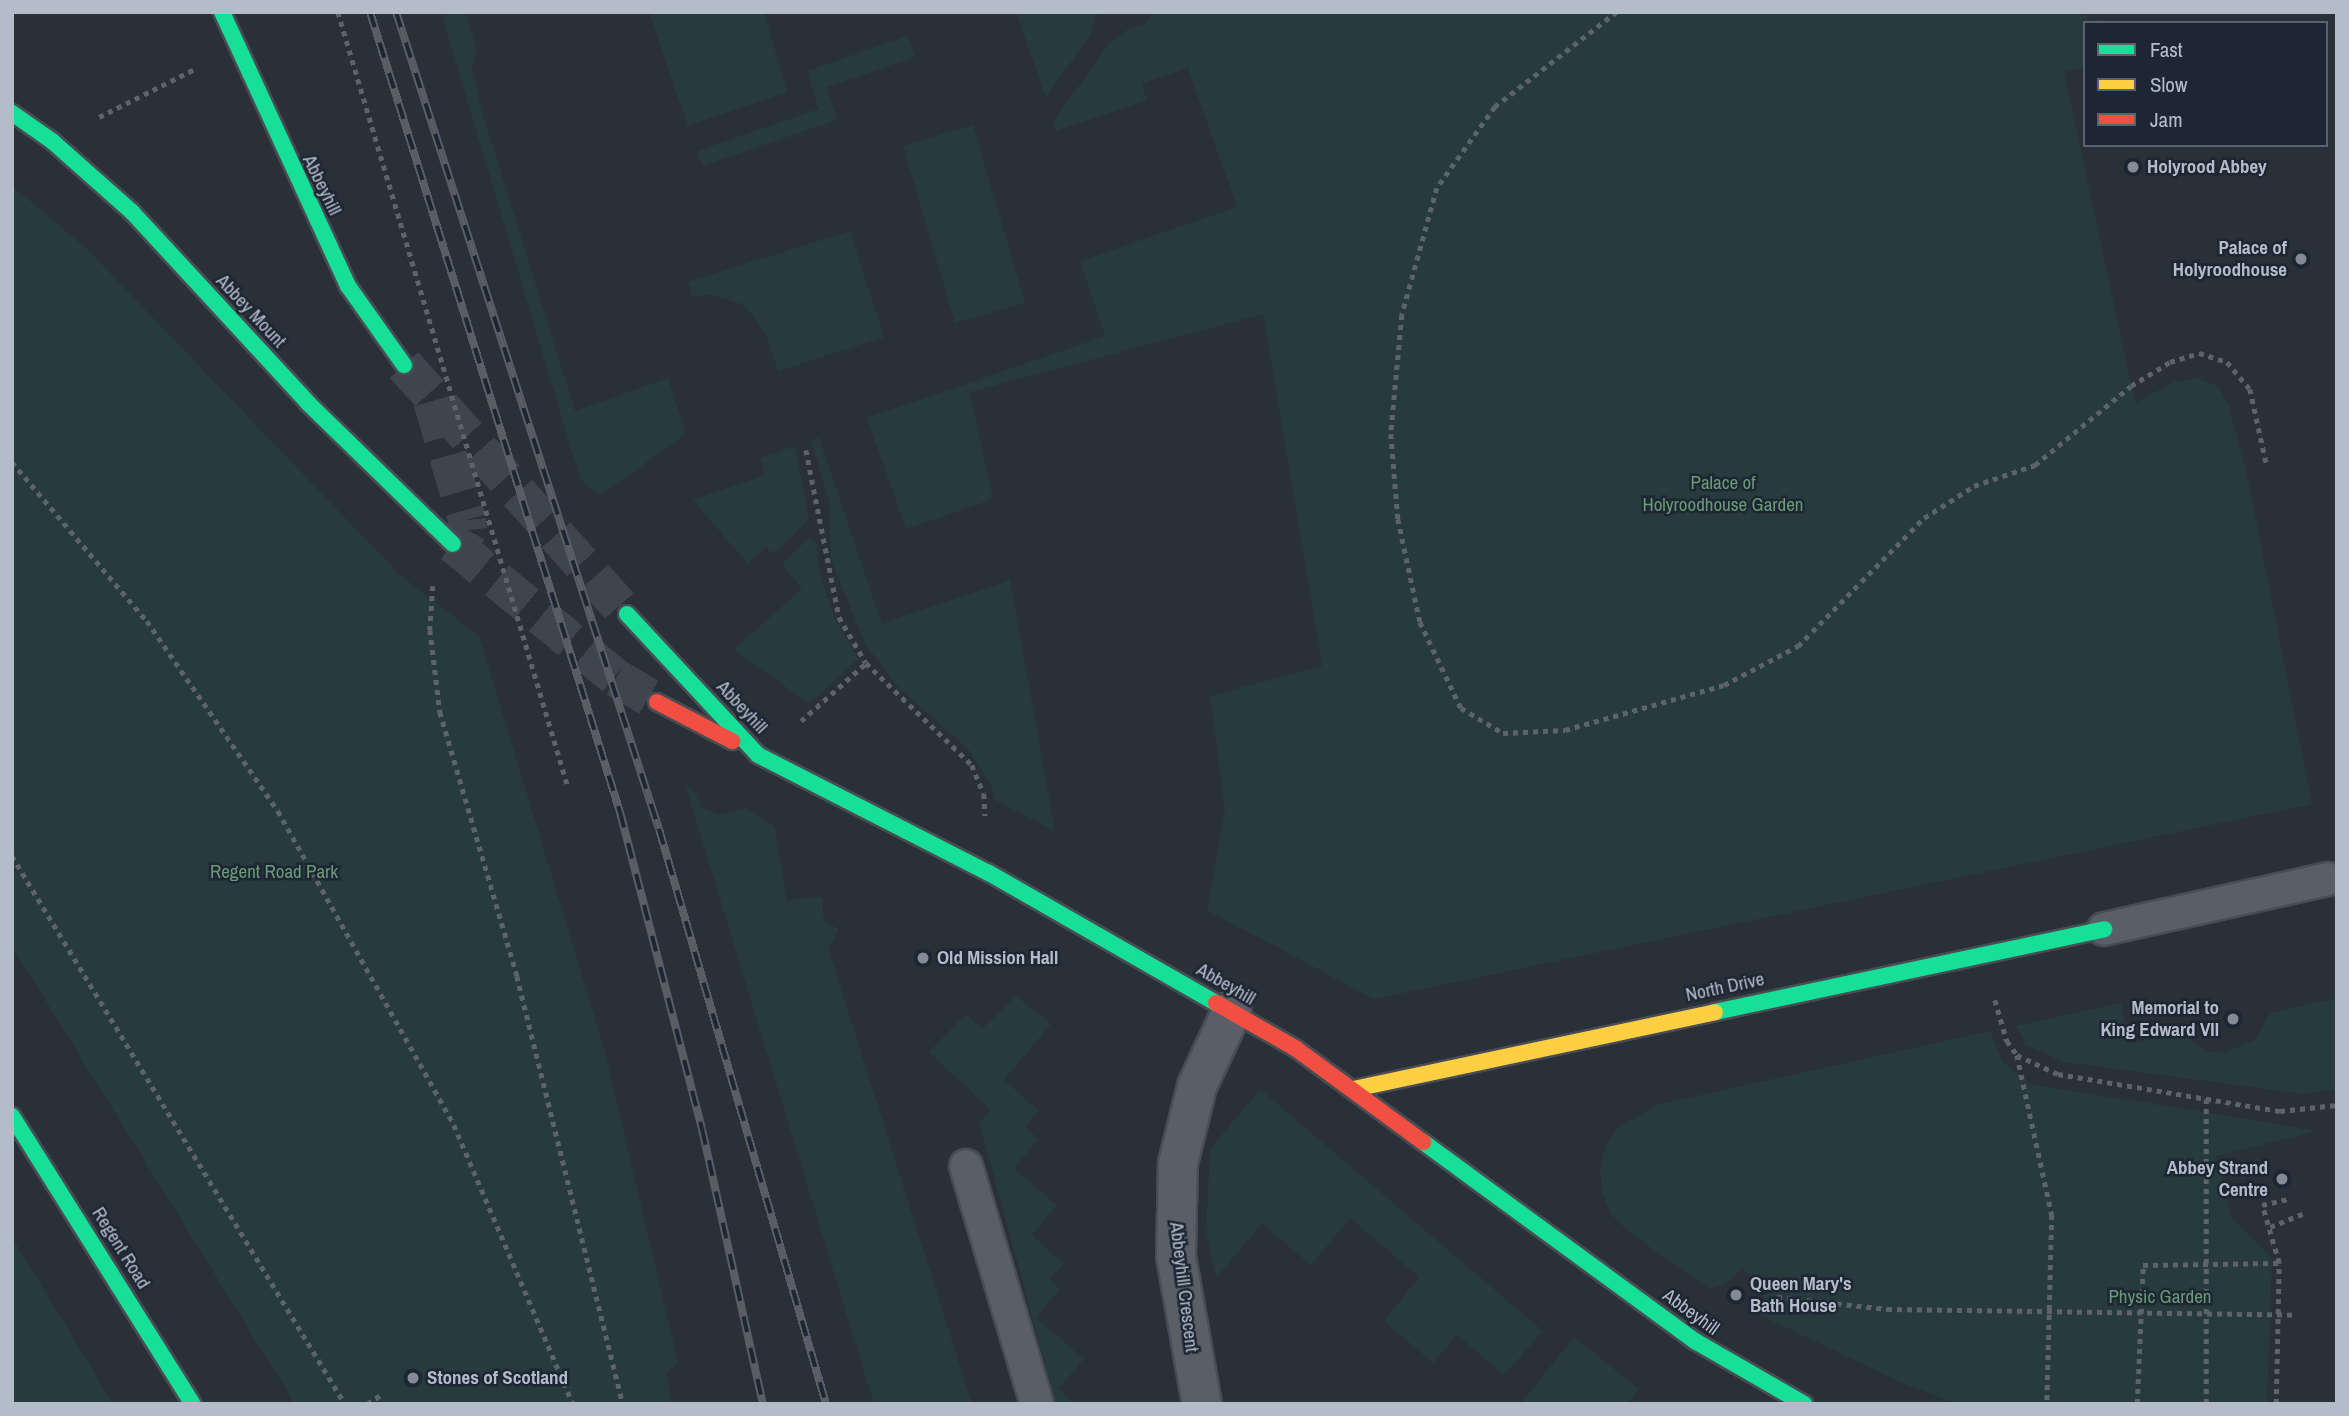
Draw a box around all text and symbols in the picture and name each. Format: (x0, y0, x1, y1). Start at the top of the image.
legend (2083, 21, 2328, 147)
text: Fast (2150, 35, 2183, 64)
text: Slow (2150, 70, 2187, 99)
text: Jam (2150, 105, 2183, 134)
street label: Abbeyhill (298, 151, 346, 219)
place label: Holyrood Abbey (2147, 156, 2267, 178)
marker: Holyrood Abbey (2125, 159, 2141, 175)
place label: Palace of Holyroodhouse (2173, 237, 2287, 281)
marker: Palace of Holyroodhouse (2293, 251, 2309, 267)
street label: Abbey Mount (211, 270, 291, 352)
park label: Palace of Holyroodhouse Garden (1642, 472, 1804, 516)
street label: Abbeyhill (712, 676, 772, 738)
park label: Regent Road Park (210, 861, 338, 883)
place label: Old Mission Hall (937, 947, 1058, 969)
marker: Old Mission Hall (915, 950, 931, 966)
street label: Abbeyhill (1193, 958, 1259, 1010)
street label: North Drive (1684, 968, 1766, 1006)
place label: Memorial to King Edward VII (2100, 997, 2219, 1041)
marker: Memorial to King Edward VII (2225, 1011, 2241, 1027)
place label: Abbey Strand Centre (2167, 1157, 2268, 1201)
marker: Abbey Strand Centre (2274, 1171, 2290, 1187)
street label: Regent Road (87, 1203, 155, 1293)
street label: Abbeyhill Crescent (1165, 1221, 1203, 1353)
place label: Queen Mary's Bath House (1750, 1273, 1852, 1317)
street label: Abbeyhill (1658, 1284, 1724, 1340)
park label: Physic Garden (2108, 1286, 2212, 1308)
marker: Queen Mary's Bath House (1728, 1287, 1744, 1303)
place label: Stones of Scotland (427, 1367, 568, 1389)
marker: Stones of Scotland (405, 1370, 421, 1386)

